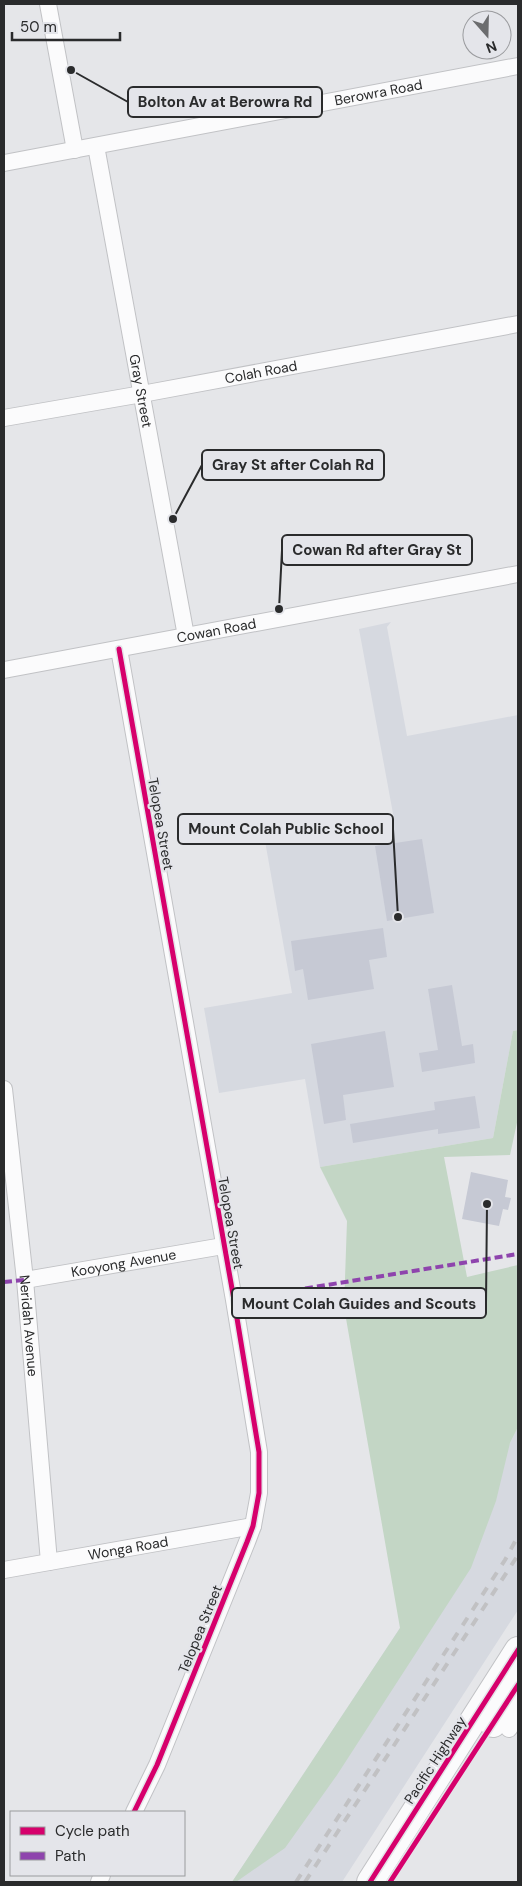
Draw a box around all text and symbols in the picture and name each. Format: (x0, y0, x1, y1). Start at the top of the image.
scale bar (12, 10, 120, 42)
north arrow (462, 10, 512, 60)
text: 50 m (20, 17, 57, 37)
text: N (484, 37, 499, 57)
street label: Berowra Road (333, 75, 424, 109)
callout: Bolton Av at Berowra Rd (128, 87, 322, 117)
text: Bolton Av at Berowra Rd (138, 92, 312, 112)
street label: Gray Street (125, 353, 157, 429)
street label: Colah Road (223, 356, 299, 387)
callout: Gray St after Colah Rd (202, 450, 384, 480)
text: Gray St after Colah Rd (212, 455, 374, 475)
callout: Cowan Rd after Gray St (282, 535, 472, 565)
text: Cowan Rd after Gray St (292, 540, 462, 560)
street label: Cowan Road (175, 614, 258, 647)
street label: Telopea Street (144, 776, 178, 872)
callout: Mount Colah Public School (178, 814, 393, 844)
text: Mount Colah Public School (188, 819, 384, 839)
street label: Telopea Street (214, 1175, 248, 1271)
street label: Kooyong Avenue (70, 1245, 178, 1281)
street label: Neridah Avenue (15, 1274, 42, 1377)
callout: Mount Colah Guides and Scouts (232, 1288, 486, 1318)
text: Mount Colah Guides and Scouts (242, 1294, 476, 1314)
street label: Wonga Road (87, 1532, 170, 1564)
street label: Telopea Street (174, 1582, 226, 1676)
street label: Pacific Highway (400, 1713, 470, 1807)
legend (10, 1811, 185, 1876)
text: Cycle path (55, 1821, 130, 1841)
text: Path (55, 1846, 86, 1866)

